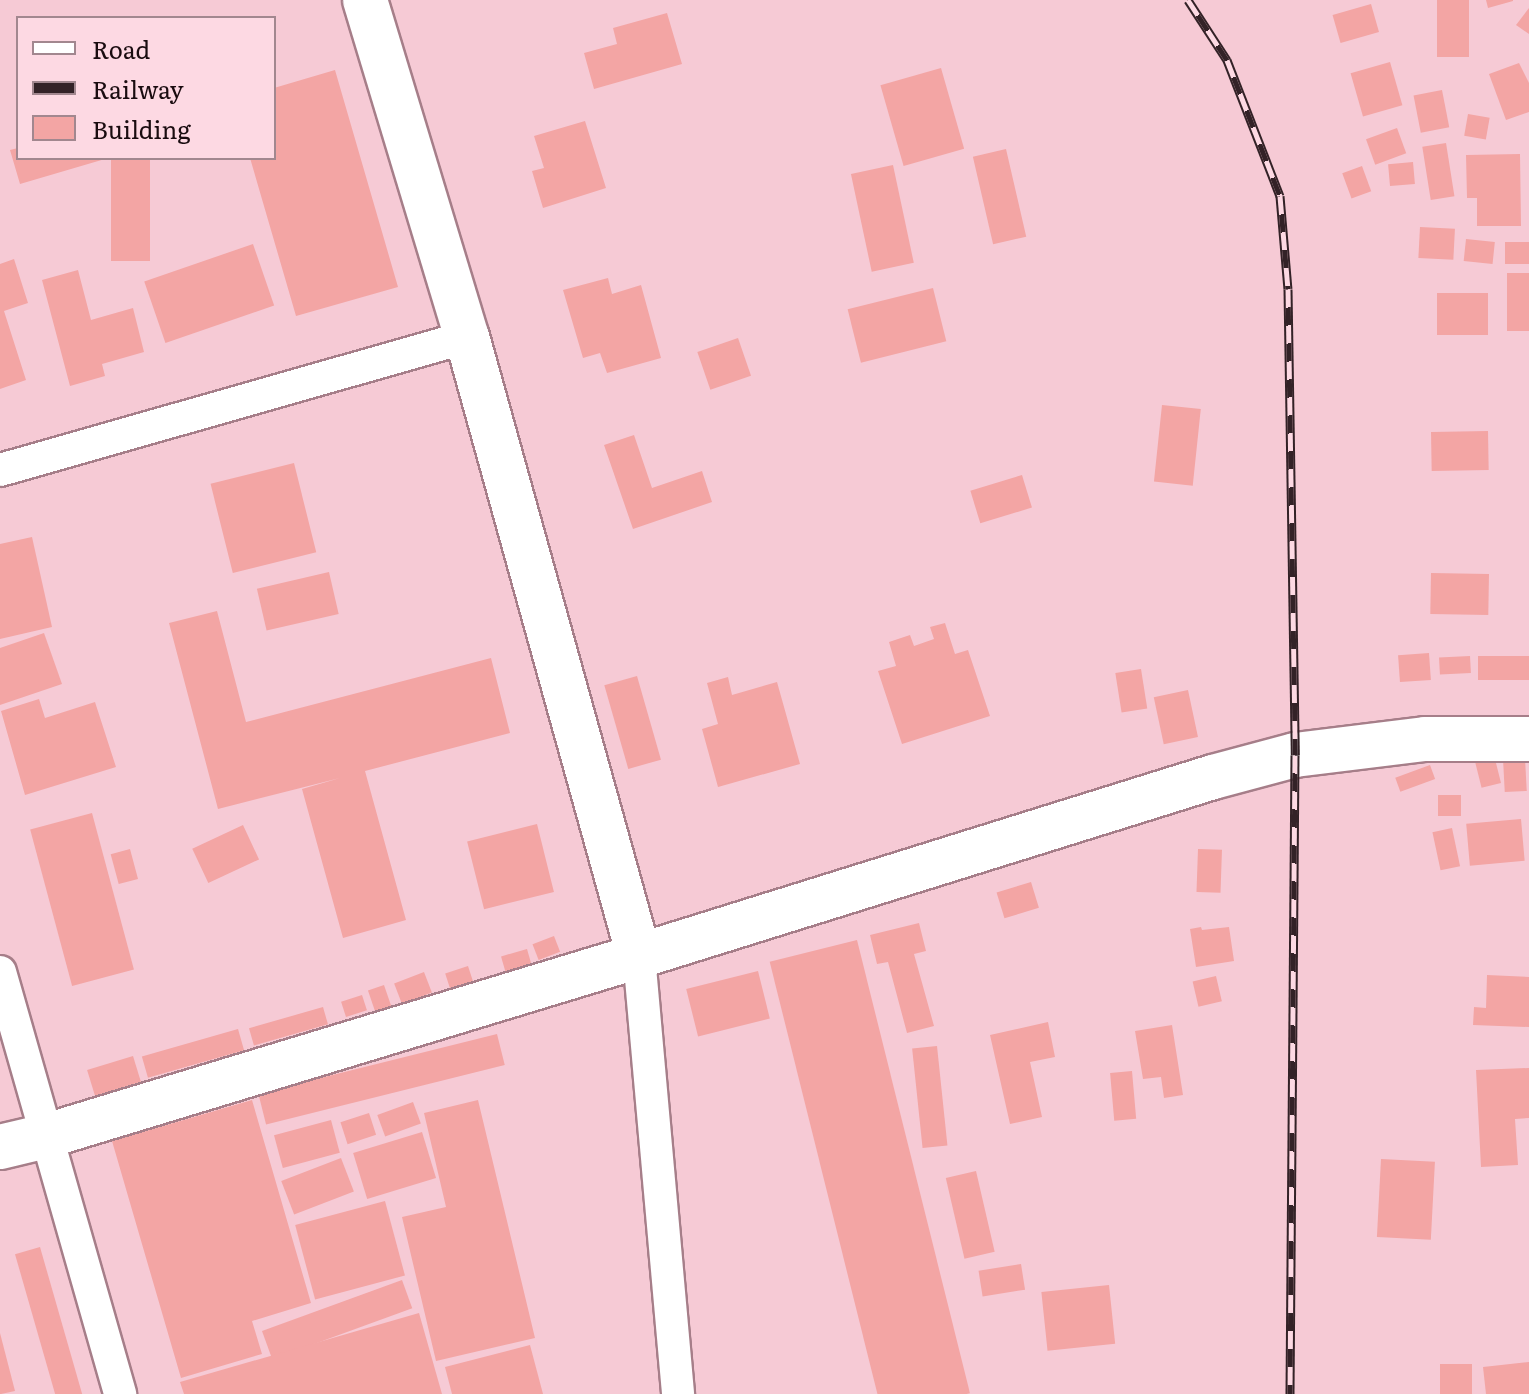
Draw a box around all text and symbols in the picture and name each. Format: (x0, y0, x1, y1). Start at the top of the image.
legend (16, 16, 276, 160)
text: Road (92, 31, 150, 66)
text: Railway (92, 71, 184, 106)
text: Building (92, 111, 191, 146)

